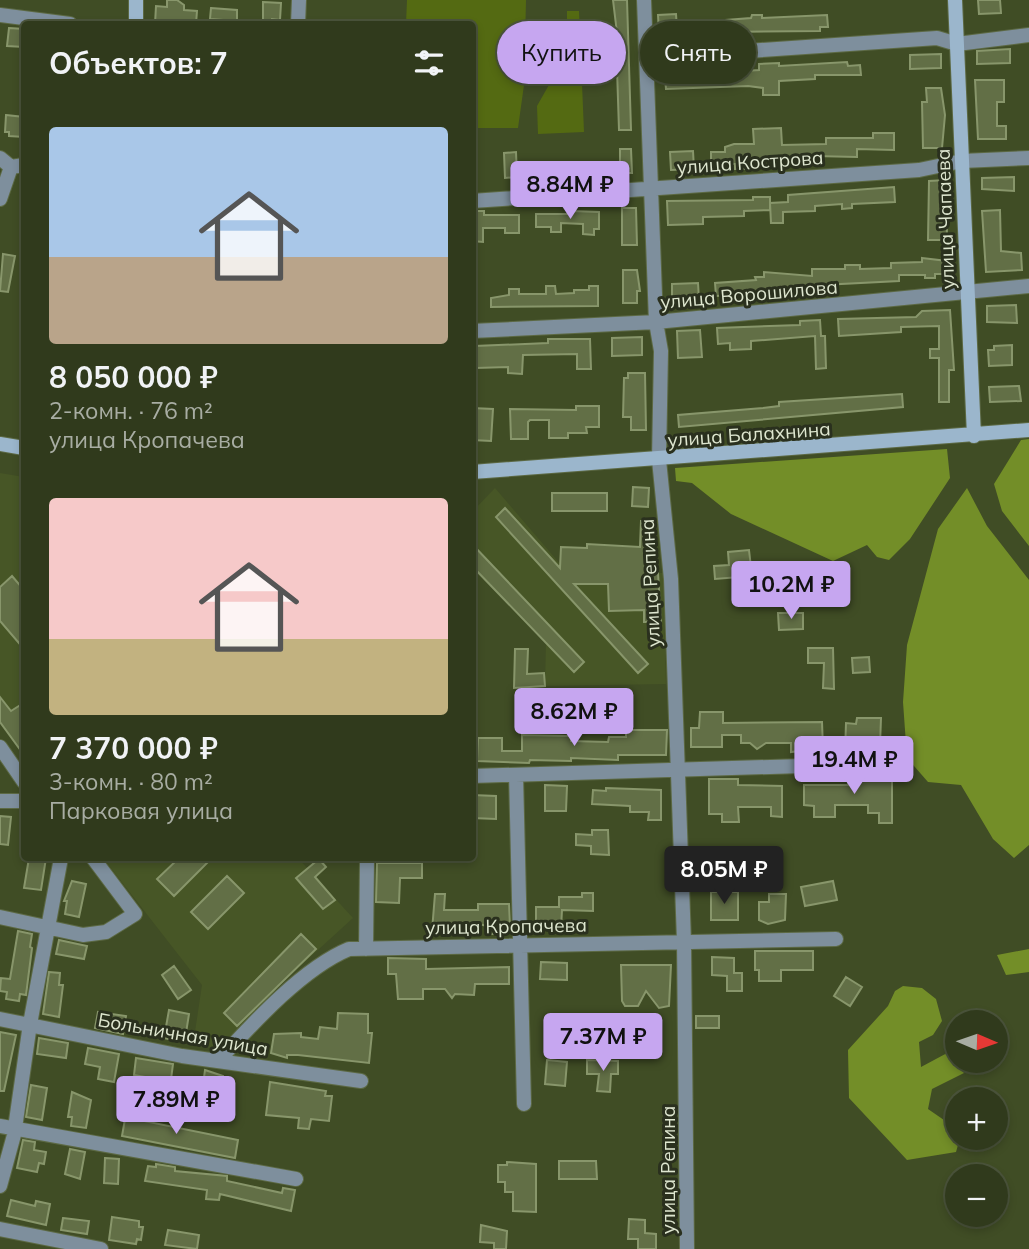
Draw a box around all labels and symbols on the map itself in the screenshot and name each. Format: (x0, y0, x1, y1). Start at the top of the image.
street label: улица Кострова (676, 145, 824, 179)
street label: улица Чапаева (931, 148, 959, 290)
pin: 8.84M ₽ (505, 162, 635, 221)
street label: улица Ворошилова (659, 274, 839, 314)
street label: улица Балахнина (667, 416, 831, 452)
street label: улица Репина (635, 518, 665, 648)
pin: 10.2M ₽ (726, 562, 856, 621)
pin: 8.62M ₽ (509, 688, 639, 748)
pin: 19.4M ₽ (789, 736, 919, 796)
pin: 8.05M ₽ (659, 846, 789, 906)
street label: улица Кропачева (425, 913, 587, 939)
street label: Больничная улица (96, 1007, 270, 1061)
north arrow (945, 1010, 1008, 1073)
pin: 7.37M ₽ (538, 1014, 668, 1073)
pin: 7.89M ₽ (111, 1076, 241, 1136)
street label: улица Репина (656, 1106, 680, 1234)

